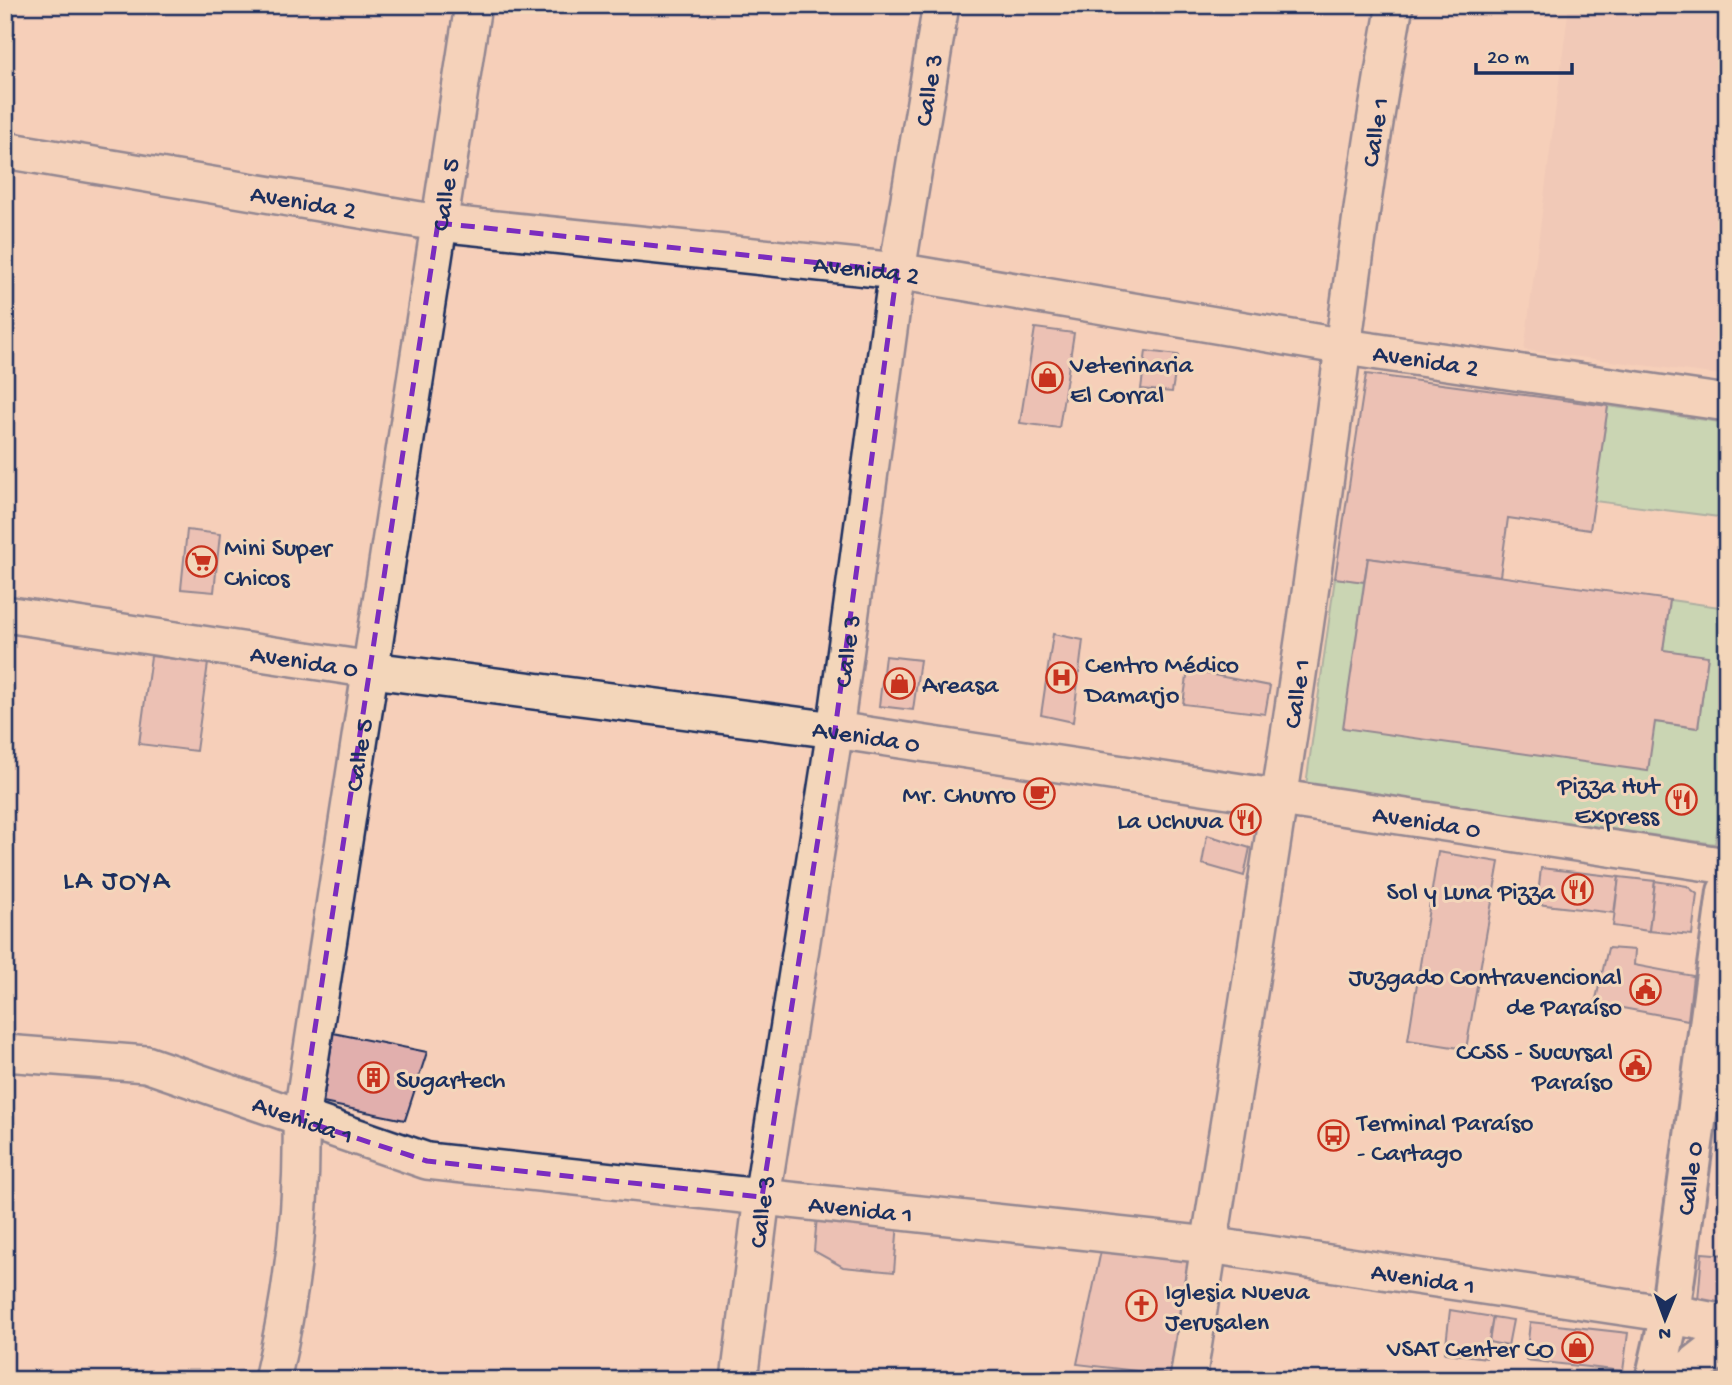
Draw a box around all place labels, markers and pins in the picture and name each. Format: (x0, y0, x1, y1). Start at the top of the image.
place label: Veterinaria El Corral (1069, 352, 1194, 413)
shop icon: Veterinaria El Corral (1030, 361, 1064, 395)
place label: Mini Super Chicos (224, 535, 334, 596)
supermarket icon: Mini Super Chicos (184, 544, 218, 578)
place label: Centro Médico Damarjo (1083, 652, 1239, 713)
hospital icon: Centro Médico Damarjo (1045, 661, 1079, 695)
shop icon: Areasa (882, 666, 916, 700)
place label: Areasa (922, 672, 1000, 703)
place label: Pizza Hut Express (1557, 773, 1661, 834)
cafe icon: Mr. Churro (1022, 776, 1056, 810)
place label: Mr. Churro (902, 782, 1016, 813)
restaurant icon: Pizza Hut Express (1665, 782, 1699, 816)
restaurant icon: La Uchuva (1229, 802, 1263, 836)
place label: La Uchuva (1117, 808, 1225, 839)
restaurant icon: Sol y Luna Pizza (1561, 873, 1595, 907)
place label: Sol y Luna Pizza (1387, 879, 1557, 910)
place label: Juzgado Contravencional de Paraíso (1349, 964, 1622, 1025)
public building icon: Juzgado Contravencional de Paraíso (1628, 973, 1662, 1007)
place label: CCSS - Sucursal Paraíso (1456, 1039, 1613, 1100)
public building icon: CCSS - Sucursal Paraíso (1619, 1048, 1653, 1082)
building icon: Sugartech (356, 1061, 390, 1095)
place label: Sugartech (396, 1067, 506, 1098)
place label: Terminal Paraíso - Cartago (1355, 1110, 1534, 1171)
bus stop icon: Terminal Paraíso - Cartago (1317, 1119, 1351, 1153)
place label: Iglesia Nueva Jerusalen (1165, 1279, 1311, 1340)
church icon: Iglesia Nueva Jerusalen (1125, 1288, 1159, 1322)
shop icon: VSAT Center CO (1560, 1330, 1594, 1364)
place label: VSAT Center CO (1386, 1336, 1554, 1367)

